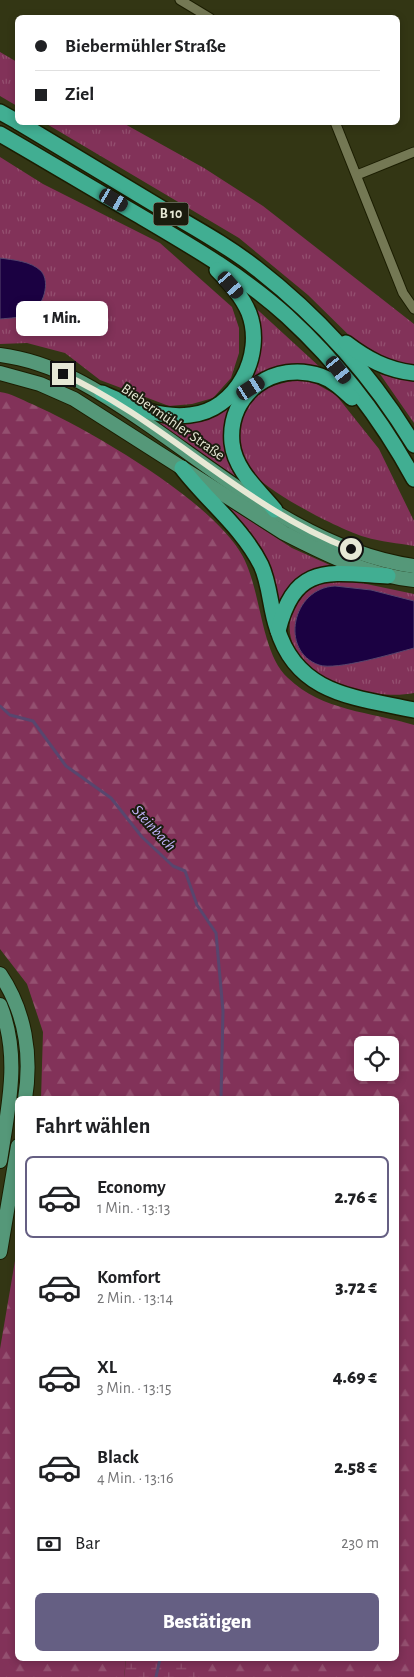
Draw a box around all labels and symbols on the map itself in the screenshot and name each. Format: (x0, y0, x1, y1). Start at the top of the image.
car (97, 186, 130, 214)
road number: B 10 (154, 202, 188, 225)
car (215, 269, 246, 301)
callout: 1 Min. (17, 302, 109, 336)
car (323, 354, 354, 386)
route end (52, 363, 74, 385)
car (234, 374, 267, 402)
street label: Biebermühler Straße (119, 381, 227, 463)
route start (340, 538, 362, 560)
water label: Steinbach (129, 802, 179, 854)

